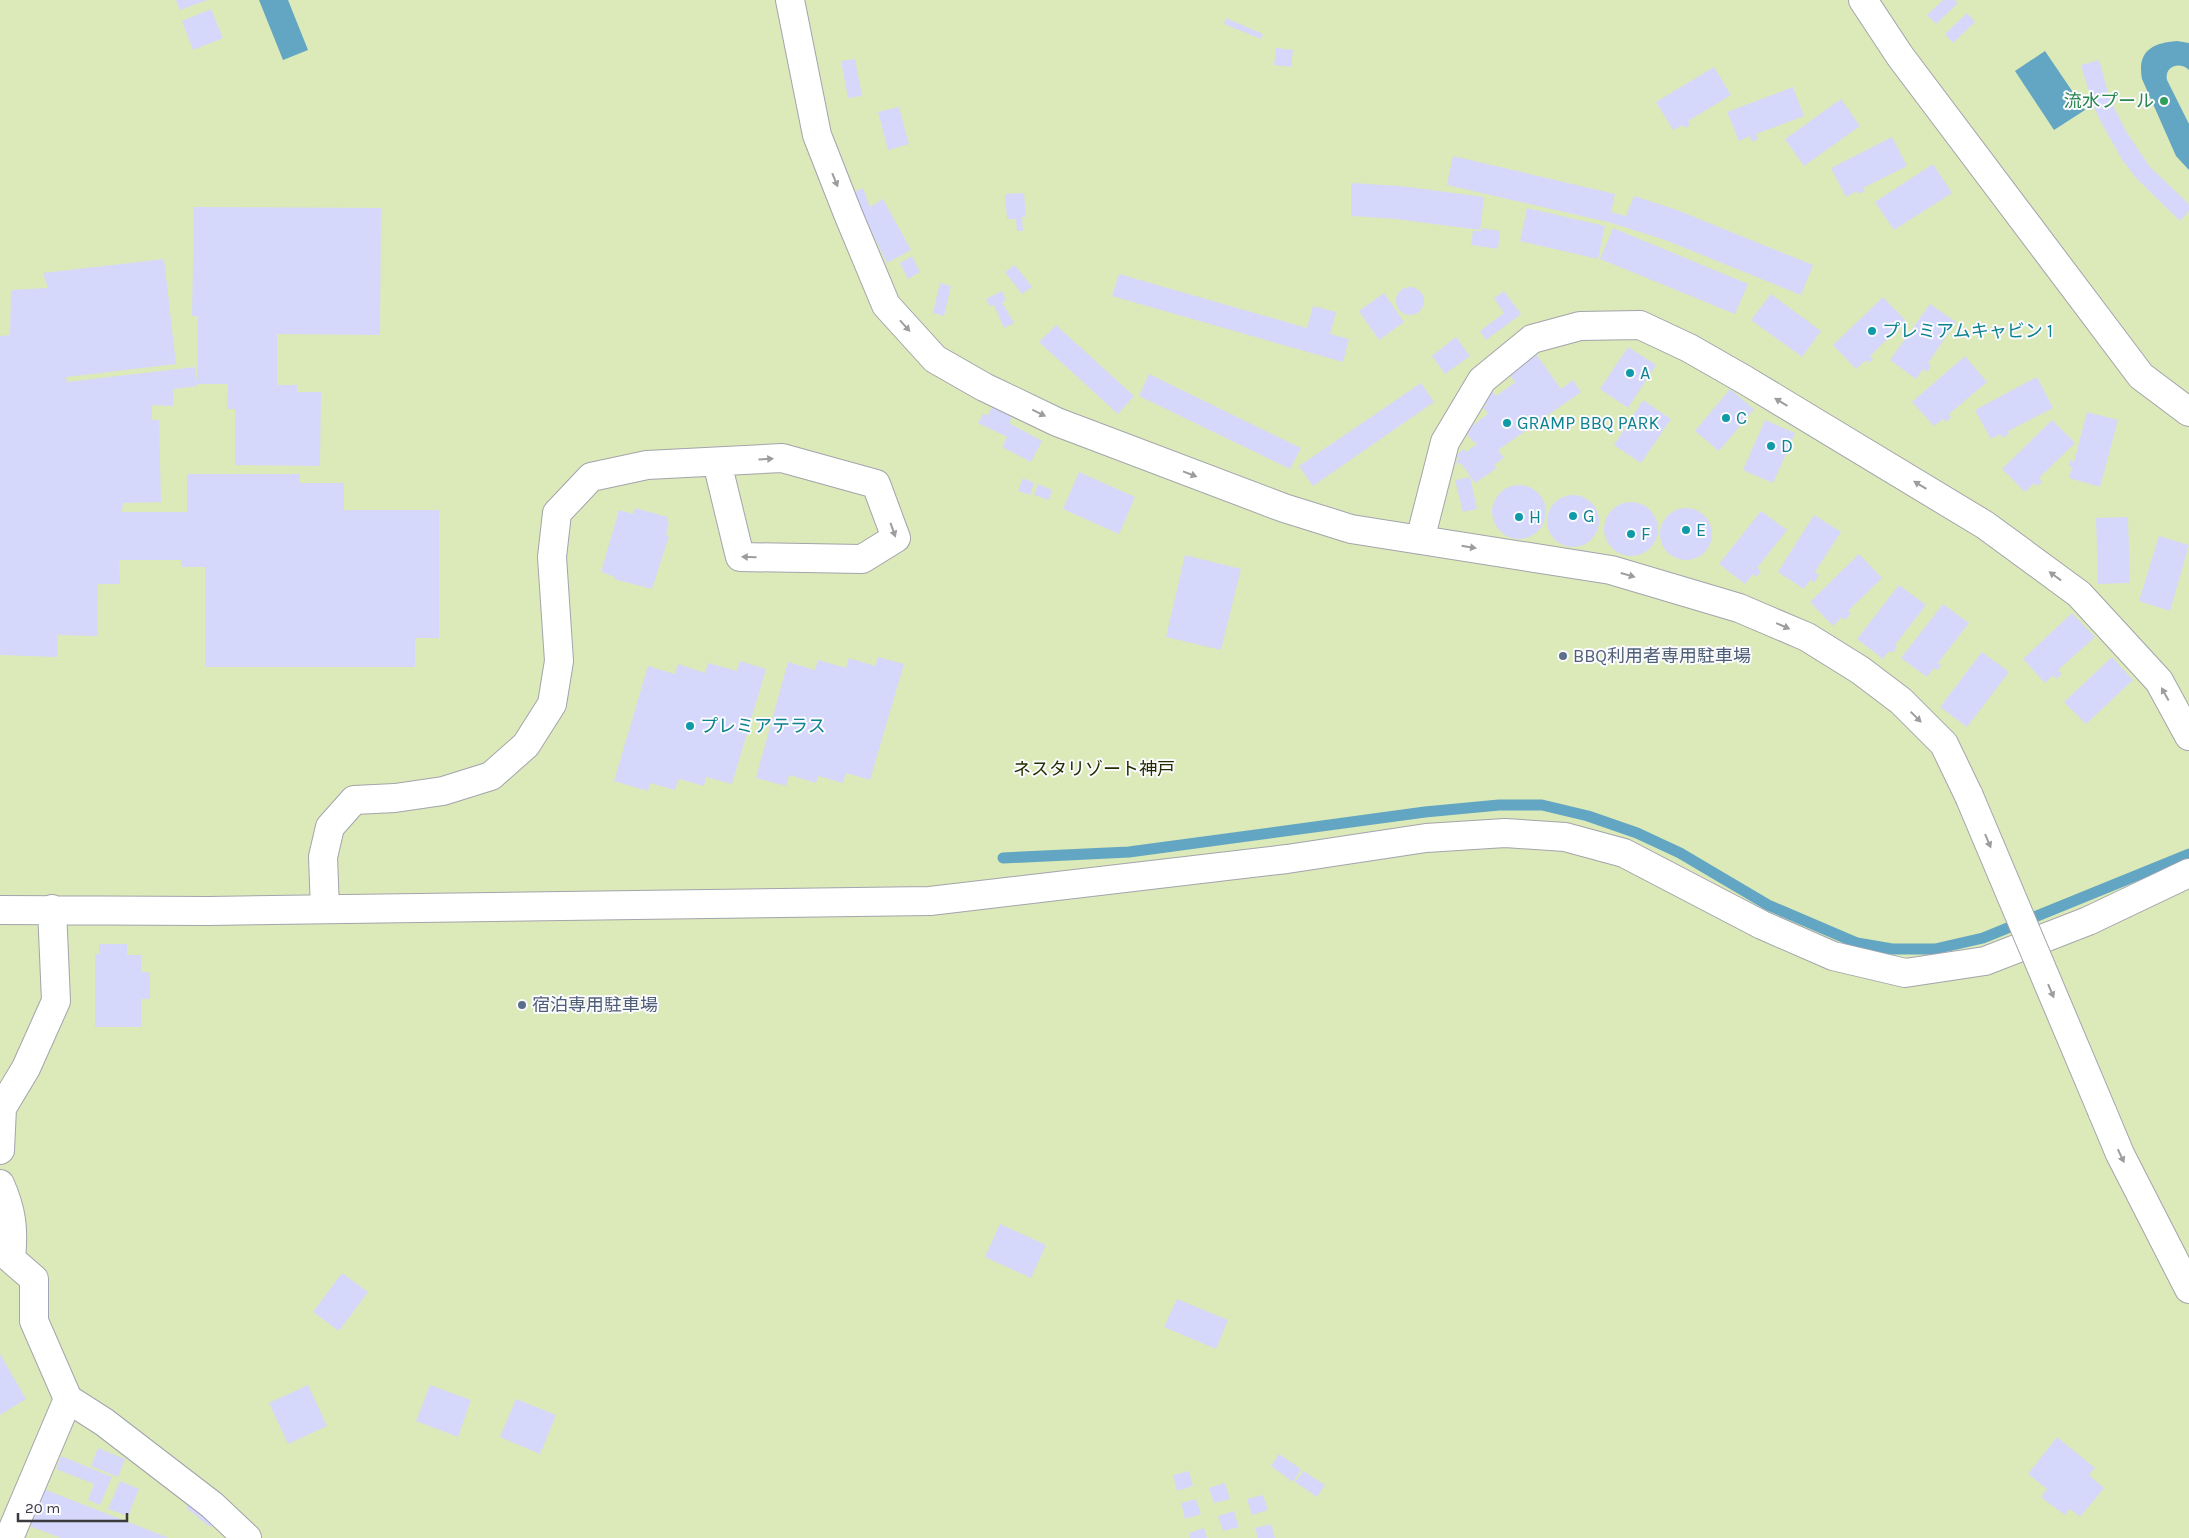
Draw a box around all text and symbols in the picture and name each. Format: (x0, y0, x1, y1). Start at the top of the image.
place label: 流水プール (2064, 90, 2154, 112)
marker: 流水プール (2158, 95, 2170, 107)
one-way arrow (831, 173, 839, 188)
one-way arrow (899, 319, 911, 331)
place label: プレミアムキャビン 1 (1882, 320, 2053, 342)
marker: プレミアムキャビン 1 (1866, 325, 1878, 337)
place label: A (1640, 362, 1650, 384)
marker: A (1624, 367, 1636, 379)
one-way arrow (1774, 397, 1787, 406)
place label: C (1736, 407, 1747, 429)
one-way arrow (1032, 410, 1046, 418)
place label: GRAMP BBQ PARK (1517, 412, 1659, 434)
marker: C (1720, 412, 1732, 424)
marker: GRAMP BBQ PARK (1501, 417, 1513, 429)
place label: D (1781, 435, 1793, 457)
marker: D (1765, 440, 1777, 452)
one-way arrow (758, 455, 774, 463)
one-way arrow (1183, 470, 1198, 478)
one-way arrow (1914, 481, 1927, 490)
place label: G (1583, 505, 1595, 527)
place label: H (1529, 506, 1541, 528)
marker: G (1567, 510, 1579, 522)
marker: H (1513, 511, 1525, 523)
place label: E (1696, 519, 1706, 541)
one-way arrow (890, 522, 897, 537)
place label: F (1641, 523, 1650, 545)
marker: E (1680, 524, 1692, 536)
marker: F (1625, 528, 1637, 540)
one-way arrow (1461, 544, 1477, 552)
one-way arrow (740, 552, 756, 560)
one-way arrow (2048, 571, 2062, 581)
one-way arrow (1621, 572, 1636, 580)
one-way arrow (1775, 623, 1790, 631)
place label: BBQ利用者専用駐車場 (1573, 645, 1751, 667)
marker: BBQ利用者専用駐車場 (1557, 650, 1569, 662)
one-way arrow (2161, 687, 2170, 700)
one-way arrow (1910, 711, 1922, 723)
place label: プレミアテラス (700, 715, 826, 737)
marker: プレミアテラス (684, 720, 696, 732)
park label: ネスタリゾート神戸 (1013, 758, 1175, 780)
one-way arrow (1985, 834, 1993, 848)
one-way arrow (2048, 984, 2056, 998)
place label: 宿泊専用駐車場 (532, 994, 658, 1016)
marker: 宿泊専用駐車場 (516, 999, 528, 1011)
one-way arrow (2117, 1149, 2125, 1163)
scale bar (18, 1490, 126, 1522)
text: 20 m (25, 1499, 60, 1517)

